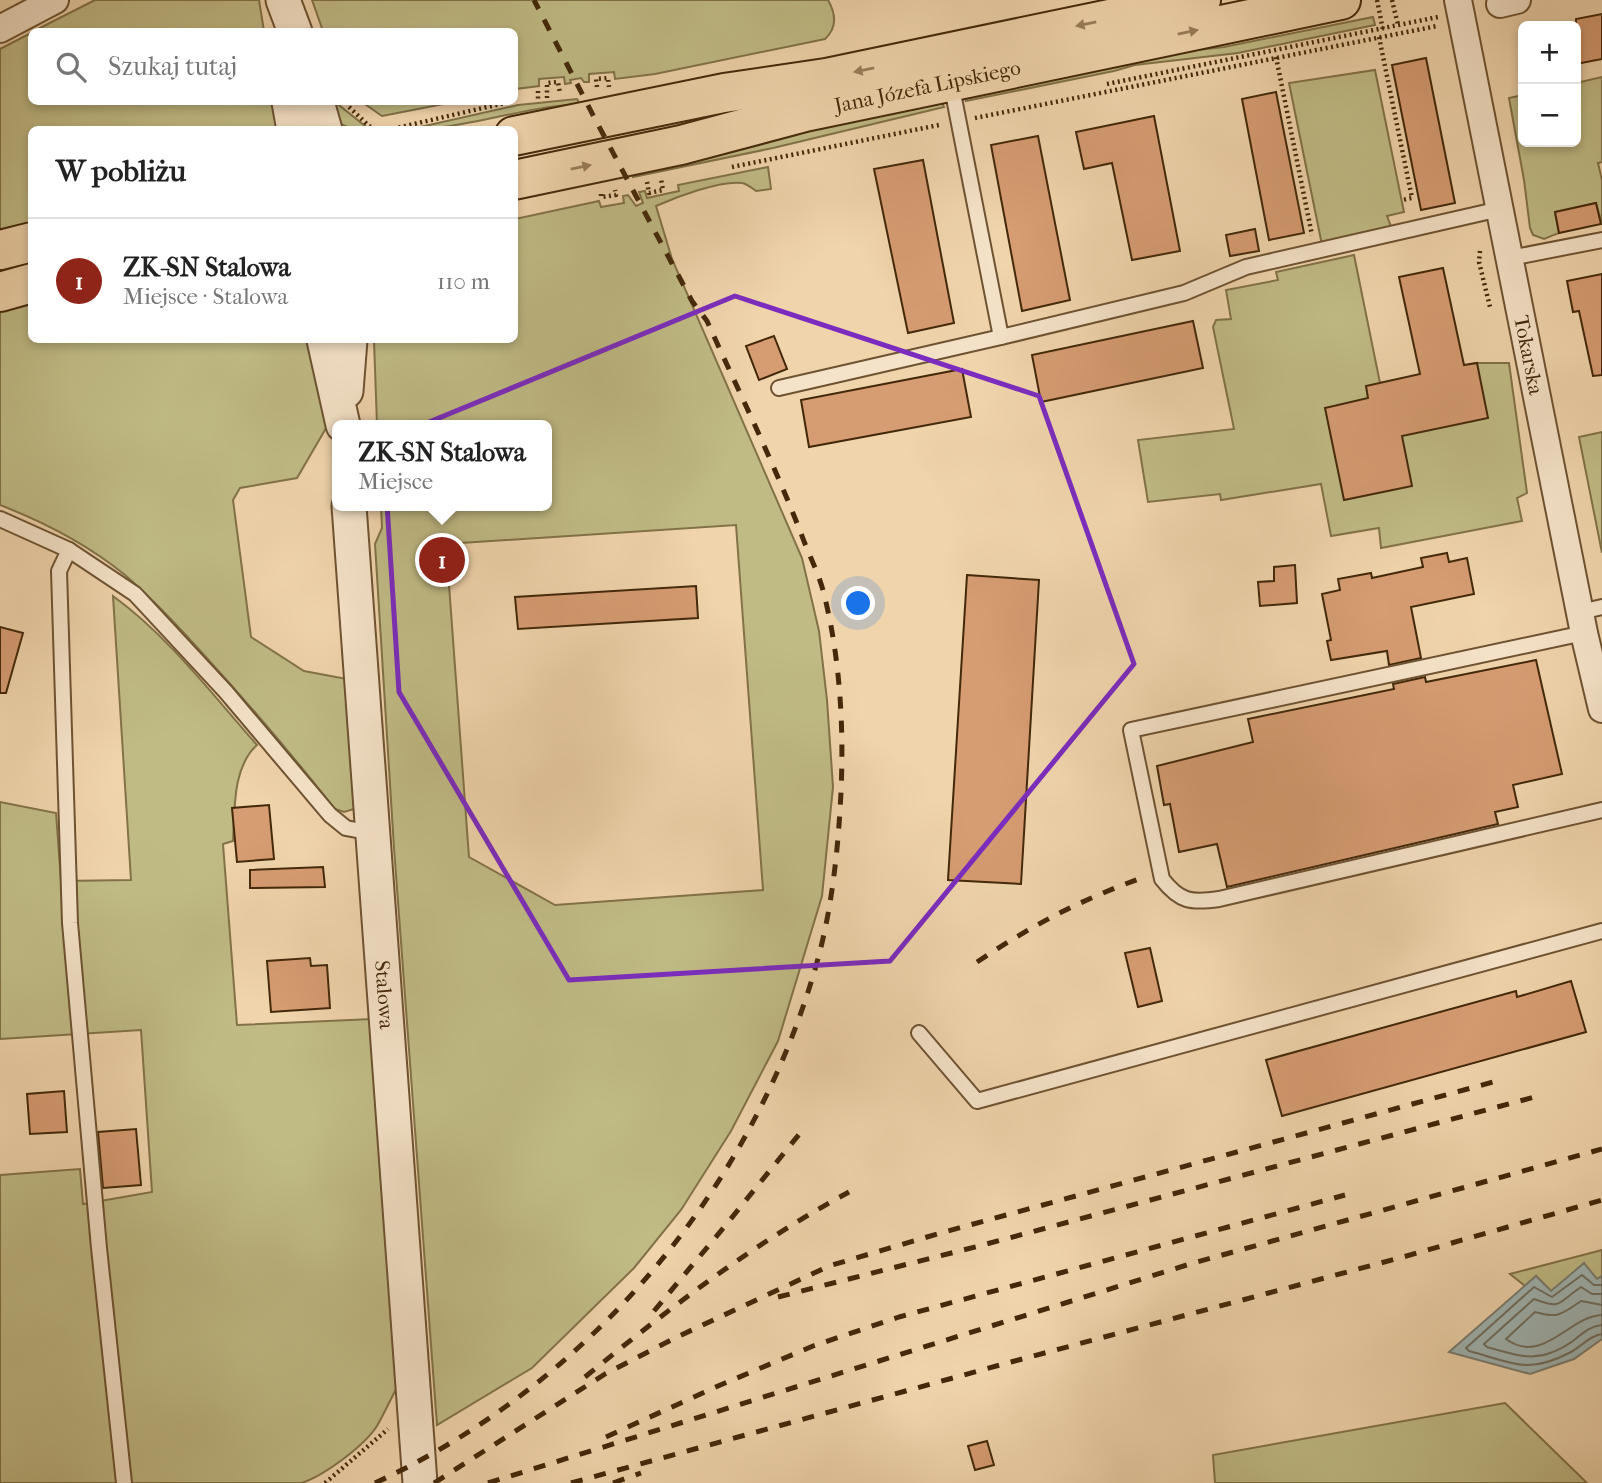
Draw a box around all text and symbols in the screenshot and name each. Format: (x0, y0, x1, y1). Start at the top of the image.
one-way arrow (1075, 18, 1097, 29)
map controls (1518, 21, 1581, 147)
button: + (1518, 21, 1581, 84)
one-way arrow (1177, 26, 1199, 37)
search box (28, 28, 518, 105)
icon: search (52, 48, 90, 86)
text: Szukaj tutaj (108, 51, 237, 82)
street label: Jana Józefa Lipskiego (830, 55, 1023, 118)
one-way arrow (853, 65, 875, 76)
button: − (1518, 84, 1581, 147)
text: W pobliżu (56, 154, 186, 189)
one-way arrow (570, 161, 592, 172)
text: ZK-SN Stalowa (123, 252, 290, 283)
text: 1 (75, 268, 83, 295)
text: 110 m (437, 268, 490, 295)
text: Miejsce · Stalowa (123, 283, 288, 310)
street label: Tokarska (1509, 313, 1548, 397)
popup (332, 420, 552, 511)
text: ZK-SN Stalowa (358, 437, 526, 468)
text: Miejsce (358, 468, 433, 495)
pin: 1 (419, 534, 465, 586)
your location (841, 586, 875, 620)
street label: Stalowa (370, 959, 399, 1030)

